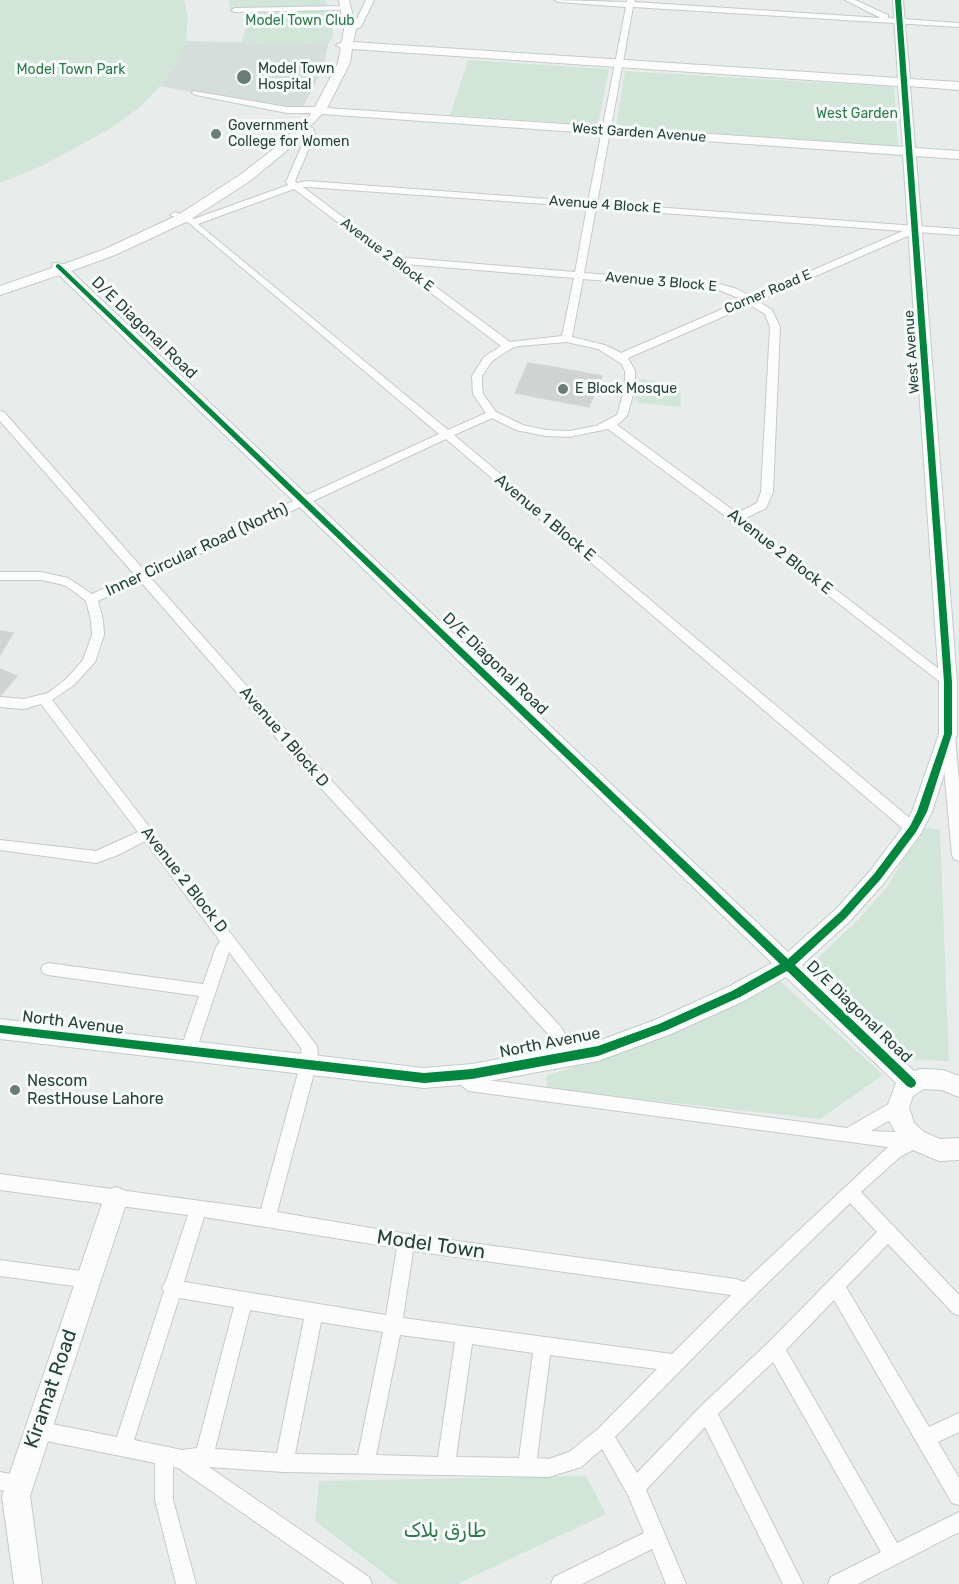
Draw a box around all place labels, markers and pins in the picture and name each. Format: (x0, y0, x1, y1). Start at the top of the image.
place label: Model Town Hospital (258, 61, 334, 94)
marker: Model Town Hospital (235, 68, 253, 86)
place label: Government College for Women (228, 118, 349, 150)
marker: Government College for Women (209, 127, 223, 141)
place label: E Block Mosque (575, 381, 677, 397)
marker: E Block Mosque (556, 382, 570, 396)
place label: Nescom RestHouse Lahore (27, 1071, 164, 1109)
marker: Nescom RestHouse Lahore (8, 1083, 22, 1097)

